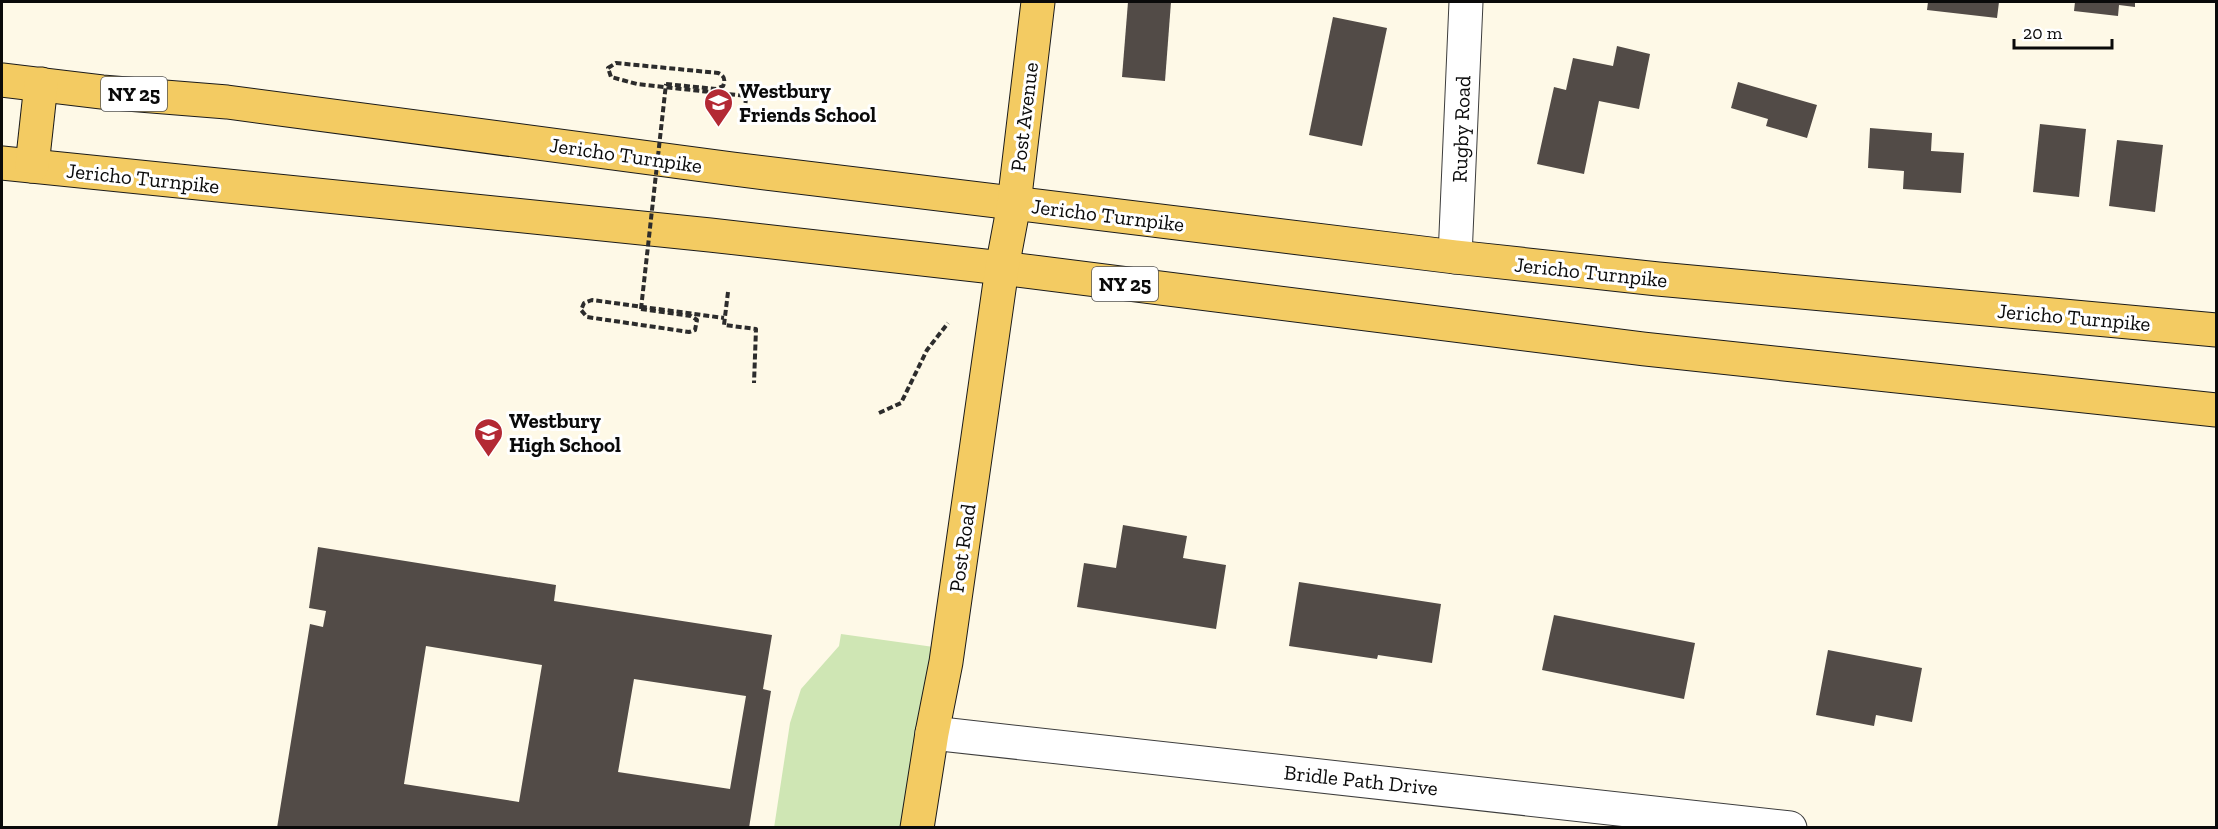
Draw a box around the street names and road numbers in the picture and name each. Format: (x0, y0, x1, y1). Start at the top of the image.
street label: Post Avenue (1005, 61, 1043, 173)
street label: Rugby Road (1447, 75, 1475, 183)
road number: NY 25 (101, 77, 167, 111)
street label: Jericho Turnpike (548, 132, 704, 178)
street label: Jericho Turnpike (65, 158, 221, 198)
street label: Jericho Turnpike (1030, 193, 1186, 237)
street label: Jericho Turnpike (1513, 252, 1669, 292)
road number: NY 25 (1092, 267, 1158, 301)
street label: Jericho Turnpike (1996, 298, 2152, 336)
street label: Post Road (943, 502, 981, 594)
street label: Bridle Path Drive (1283, 759, 1439, 801)

